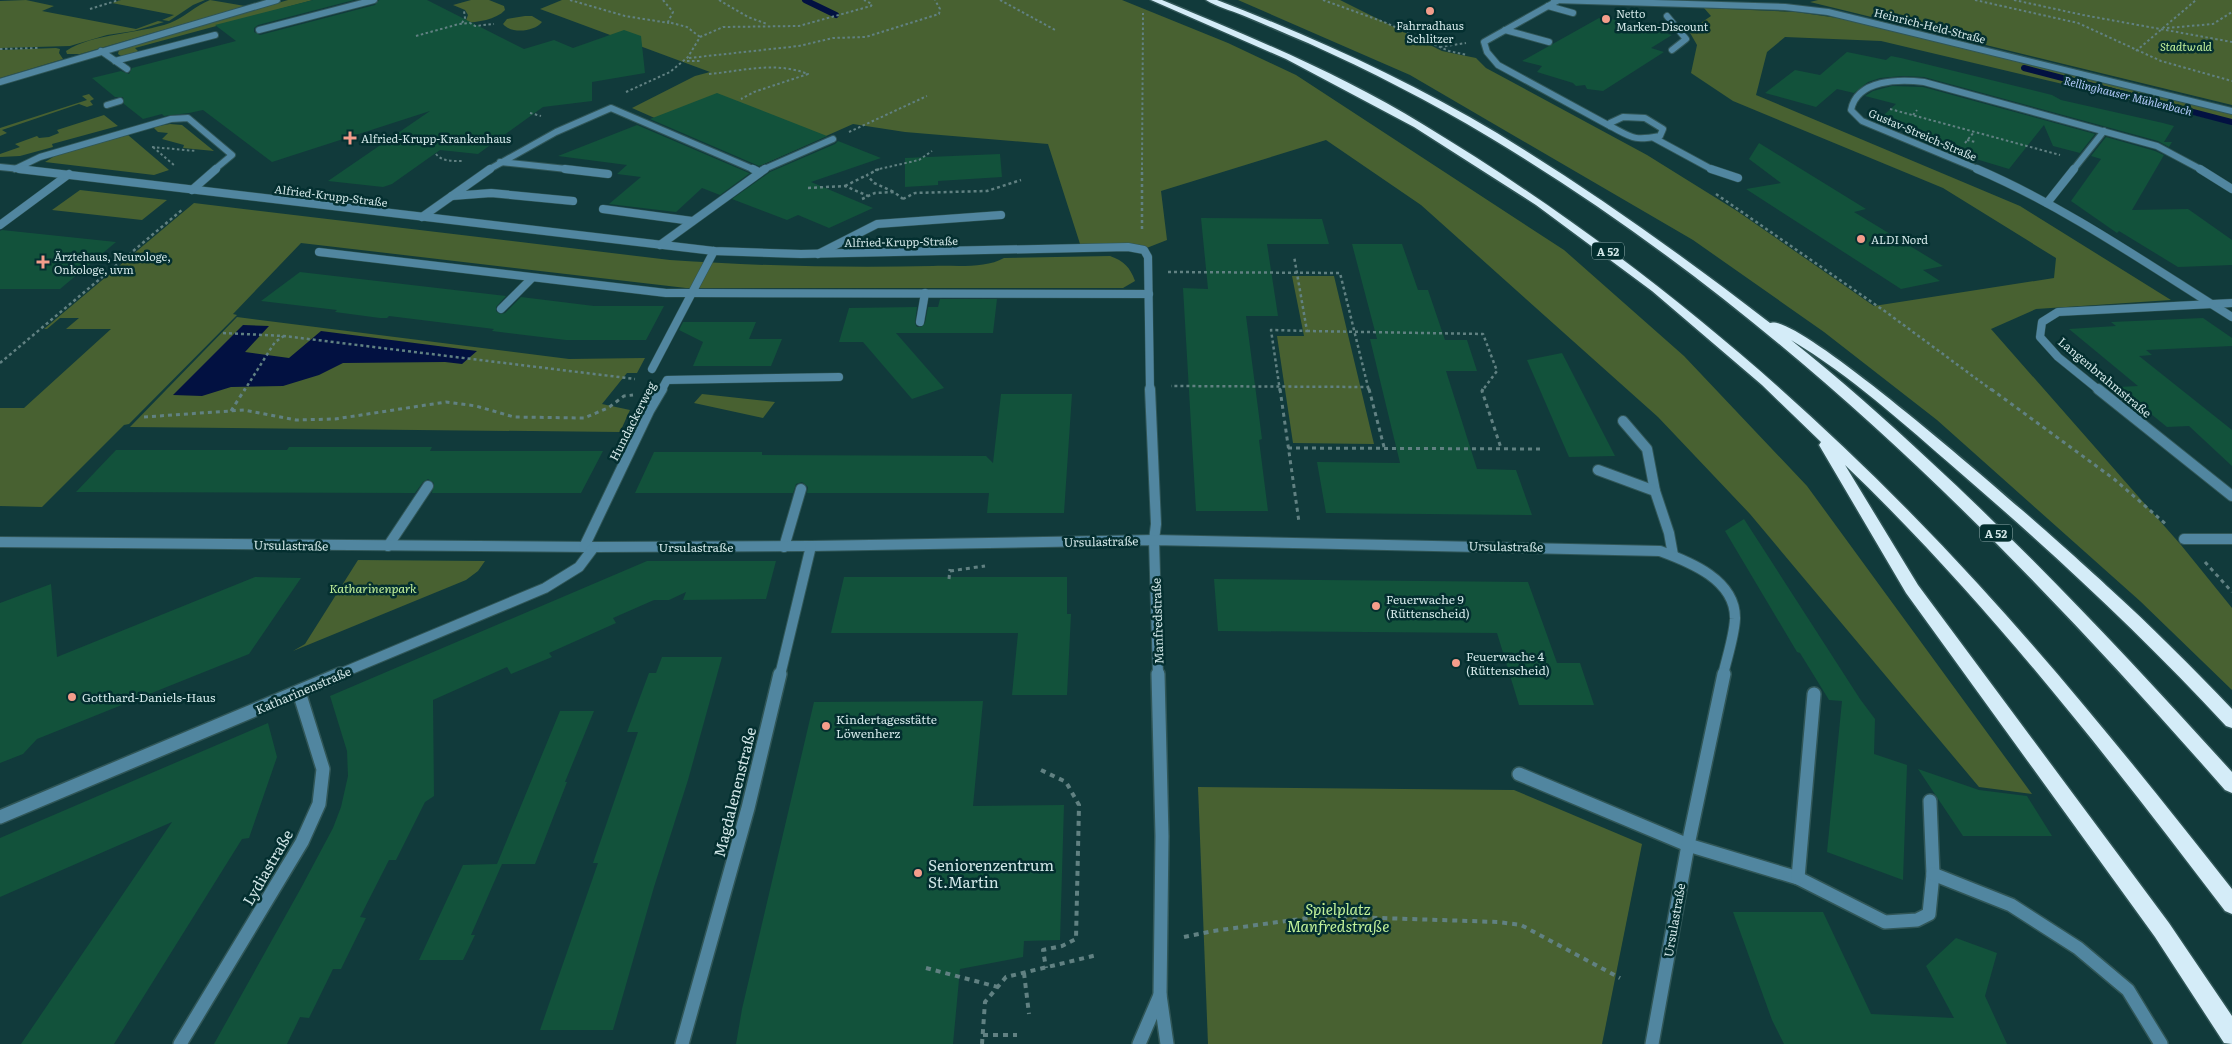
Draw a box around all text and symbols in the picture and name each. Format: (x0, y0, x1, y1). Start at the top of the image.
street label: Heinrich-Held-Straße (1872, 3, 1988, 47)
marker: Fahrradhaus Schlitzer (1424, 5, 1436, 17)
place label: Netto Marken-Discount (1616, 5, 1709, 34)
marker: Netto Marken-Discount (1600, 13, 1612, 25)
place label: Fahrradhaus Schlitzer (1396, 17, 1464, 46)
park label: Stadtwald (2160, 38, 2213, 54)
water label: Rellinghauser Mühlenbach (2062, 71, 2194, 119)
street label: Gustav-Streich-Straße (1866, 104, 1980, 164)
place label: Alfried-Krupp-Krankenhaus (361, 130, 511, 146)
marker: Alfried-Krupp-Krankenhaus (343, 131, 357, 145)
street label: Alfried-Krupp-Straße (274, 180, 389, 210)
place label: ALDI Nord (1871, 231, 1928, 247)
street label: Alfried-Krupp-Straße (844, 232, 958, 250)
marker: ALDI Nord (1855, 233, 1867, 245)
road number: A 52 (1592, 242, 1624, 260)
place label: Ärztehaus, Neurologe, Onkologe, uvm (54, 248, 171, 277)
marker: Ärztehaus, Neurologe, Onkologe, uvm (36, 255, 50, 269)
street label: Langenbrahmstraße (2054, 332, 2156, 422)
street label: Hundackerweg (604, 378, 660, 464)
road number: A 52 (1980, 524, 2012, 542)
street label: Ursulastraße (1063, 531, 1139, 551)
street label: Ursulastraße (253, 535, 329, 555)
street label: Ursulastraße (1468, 536, 1544, 556)
street label: Ursulastraße (659, 538, 733, 556)
street label: Manfredstraße (1147, 578, 1167, 664)
park label: Katharinenpark (329, 579, 417, 597)
place label: Feuerwache 9 (Rüttenscheid) (1386, 590, 1470, 622)
marker: Feuerwache 9 (Rüttenscheid) (1370, 600, 1382, 612)
place label: Feuerwache 4 (Rüttenscheid) (1466, 647, 1550, 679)
marker: Feuerwache 4 (Rüttenscheid) (1450, 657, 1462, 669)
street label: Katharinenstraße (253, 662, 353, 718)
place label: Gotthard-Daniels-Haus (82, 688, 216, 706)
marker: Gotthard-Daniels-Haus (66, 691, 78, 703)
place label: Kindertagesstätte Löwenherz (836, 710, 937, 742)
marker: Kindertagesstätte Löwenherz (820, 720, 832, 732)
street label: Magdalenenstraße (707, 724, 761, 860)
street label: Lydiastraße (236, 824, 298, 909)
place label: Seniorenzentrum St.Martin (928, 853, 1054, 893)
marker: Seniorenzentrum St.Martin (912, 867, 924, 879)
street label: Ursulastraße (1659, 882, 1689, 958)
park label: Spielplatz Manfredstraße (1287, 897, 1389, 937)

